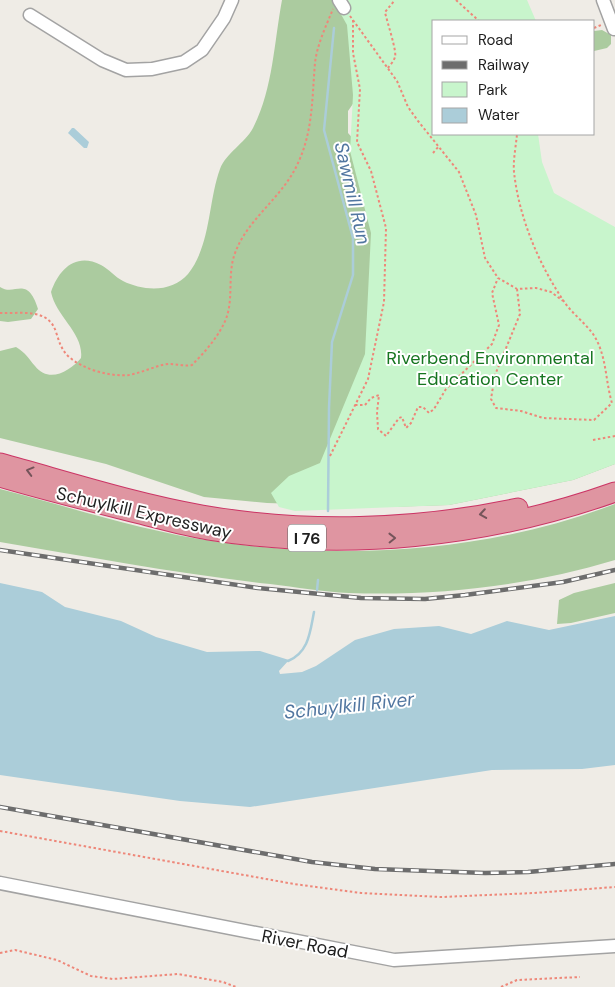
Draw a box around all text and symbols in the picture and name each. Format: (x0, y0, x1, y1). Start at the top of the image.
legend (432, 20, 595, 135)
text: Road (478, 30, 513, 50)
text: Railway (478, 55, 530, 75)
text: Park (478, 80, 508, 100)
text: Water (478, 105, 520, 125)
water label: Sawmill Run (329, 139, 376, 247)
park label: Riverbend Environmental Education Center (386, 346, 594, 391)
one-way arrow (26, 466, 35, 477)
street label: Schuylkill Expressway (54, 481, 234, 545)
one-way arrow (479, 509, 488, 519)
road number: I 76 (288, 524, 326, 552)
one-way arrow (388, 533, 396, 543)
water label: Schuylkill River (283, 686, 416, 725)
street label: River Road (260, 924, 350, 964)

